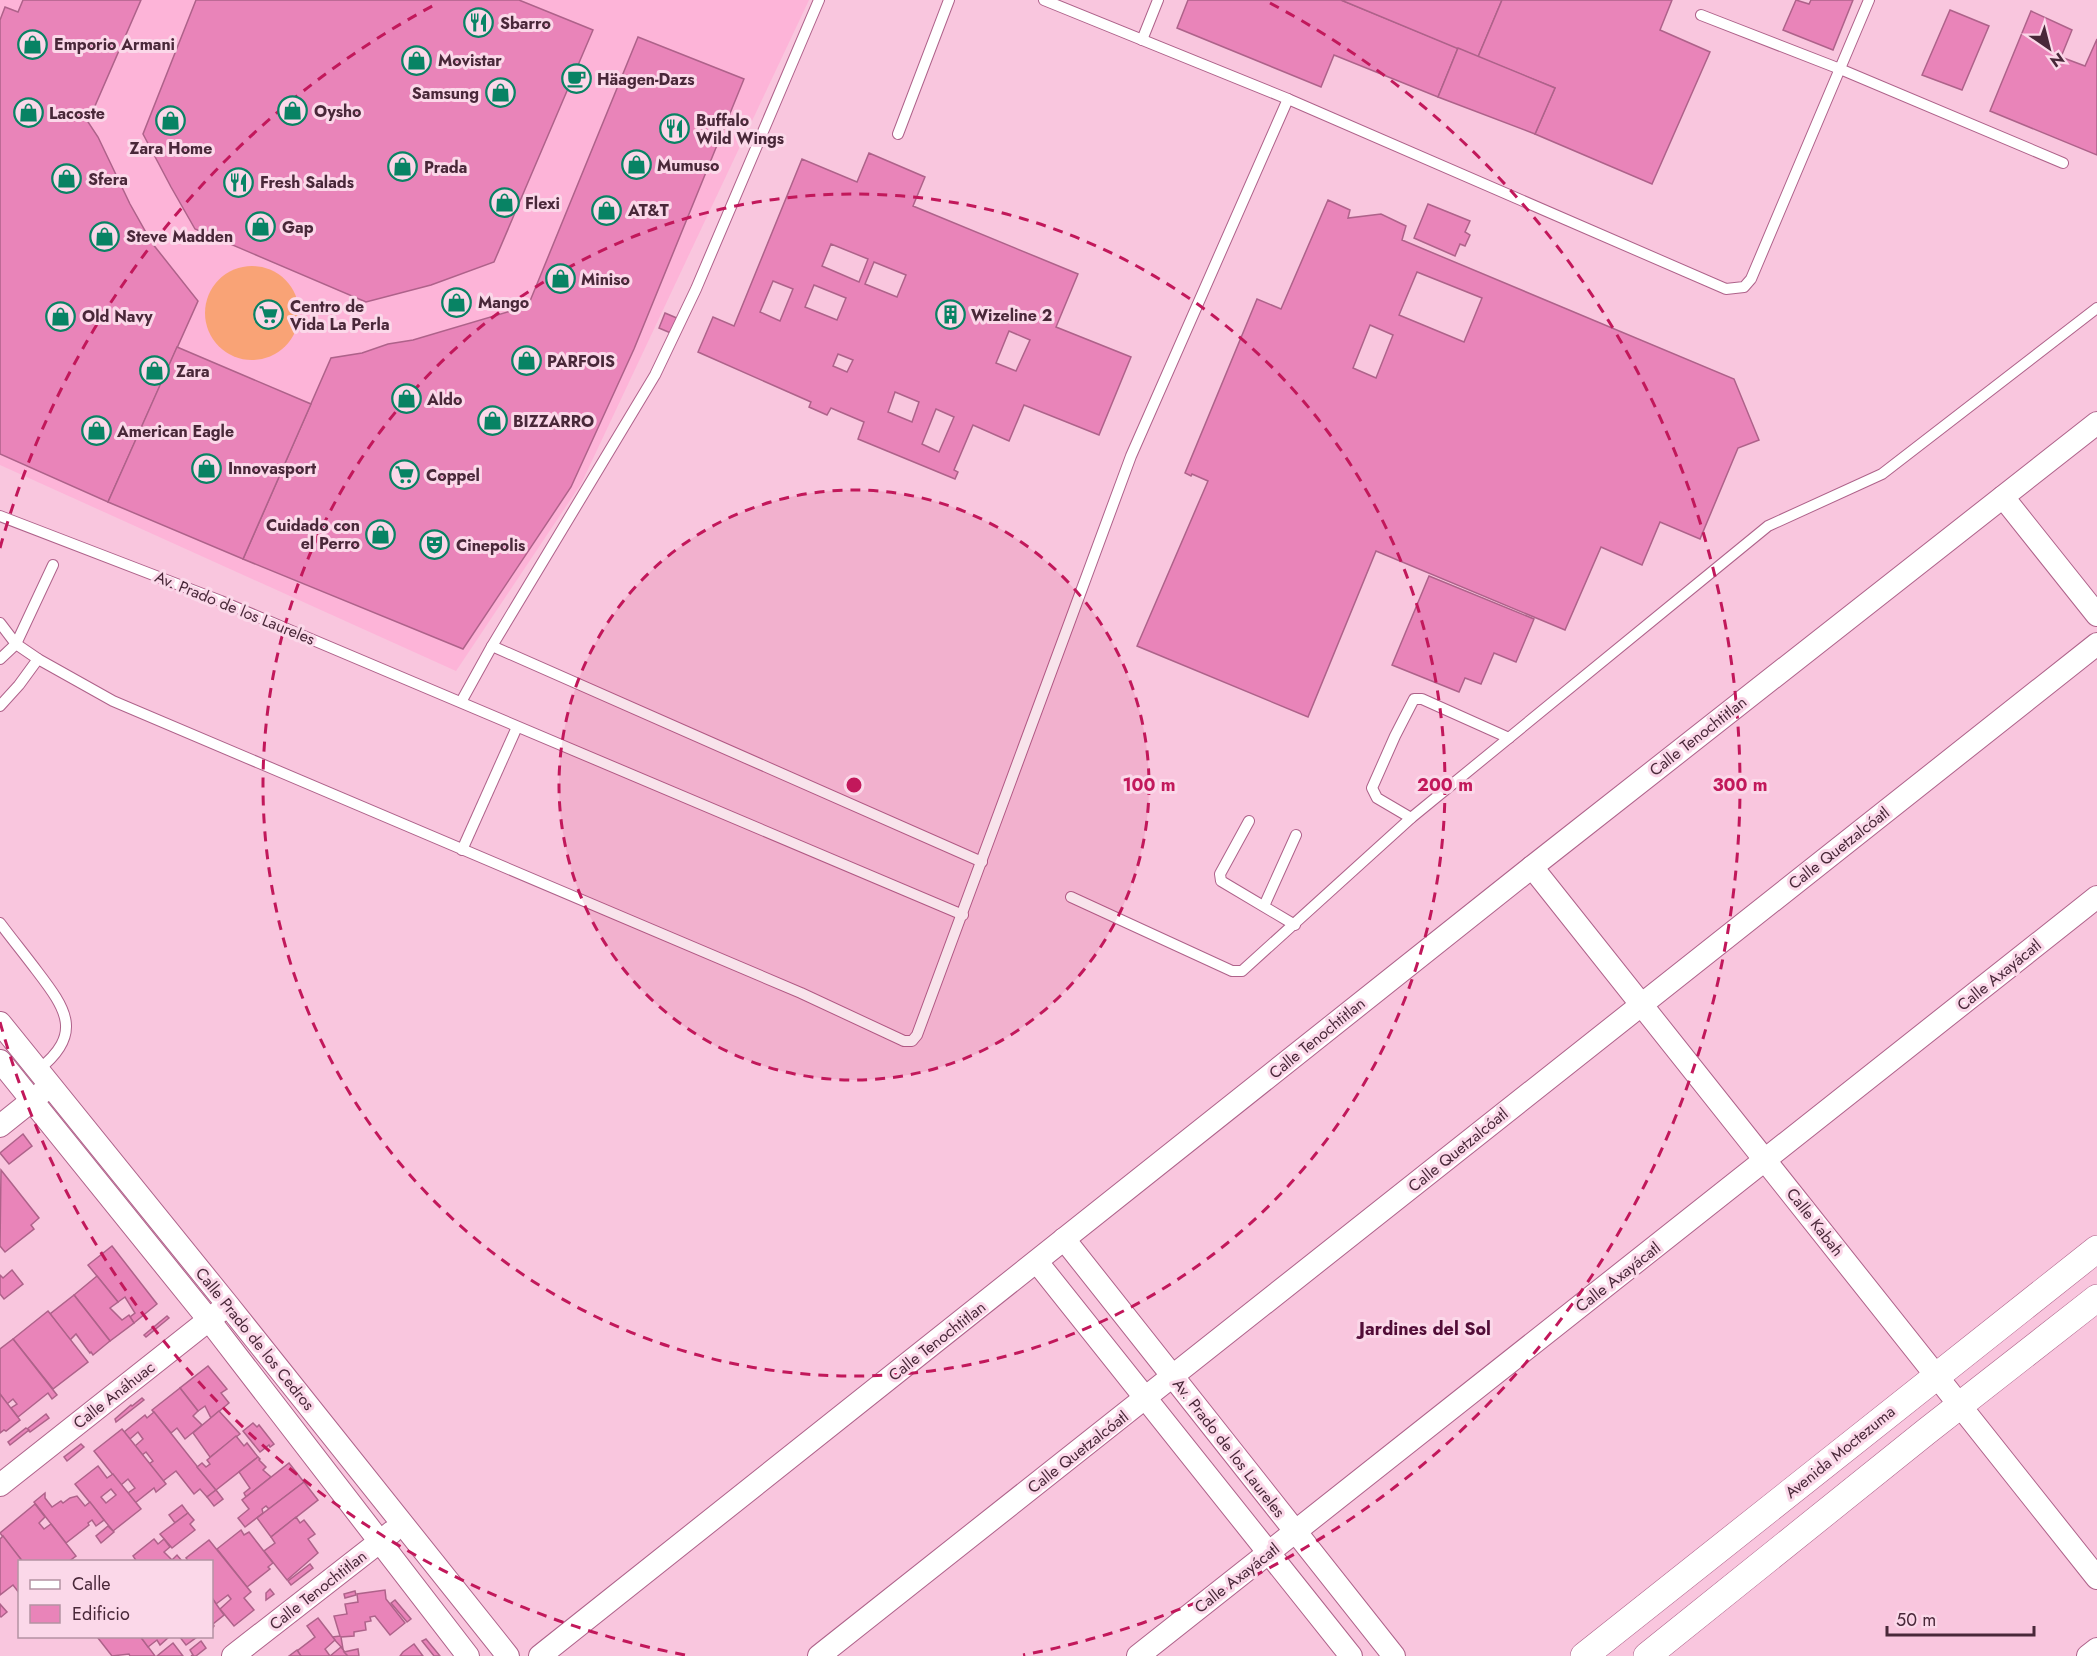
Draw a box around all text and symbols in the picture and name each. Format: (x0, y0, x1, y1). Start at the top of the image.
restaurant icon: Sbarro (463, 7, 495, 39)
place label: Sbarro (500, 12, 551, 35)
north arrow (2019, 18, 2079, 78)
shop icon: Emporio Armani (17, 28, 49, 60)
place label: Emporio Armani (54, 33, 175, 56)
shop icon: Movistar (401, 44, 433, 76)
text: N (2046, 47, 2069, 73)
place label: Movistar (438, 49, 502, 72)
cafe icon: Häagen-Dazs (560, 63, 592, 95)
place label: Häagen-Dazs (597, 68, 695, 91)
shop icon: Samsung (484, 77, 516, 109)
place label: Samsung (412, 82, 479, 105)
shop icon: Oysho (277, 95, 309, 127)
shop icon: Lacoste (12, 97, 44, 129)
place label: Oysho (314, 100, 362, 123)
place label: Lacoste (49, 102, 105, 125)
shop icon: Zara Home (155, 104, 187, 136)
place label: Buffalo Wild Wings (696, 109, 784, 150)
restaurant icon: Buffalo Wild Wings (659, 113, 691, 145)
place label: Zara Home (130, 137, 212, 160)
shop icon: Mumuso (620, 149, 652, 181)
shop icon: Prada (387, 151, 419, 183)
place label: Mumuso (657, 154, 720, 177)
place label: Prada (424, 156, 467, 179)
shop icon: Sfera (51, 163, 83, 195)
restaurant icon: Fresh Salads (223, 166, 255, 198)
place label: Sfera (88, 168, 128, 191)
place label: Fresh Salads (260, 171, 354, 194)
shop icon: Flexi (488, 187, 520, 219)
place label: Flexi (525, 192, 560, 215)
shop icon: AT&T (591, 194, 623, 226)
place label: AT&T (627, 199, 669, 222)
shop icon: Gap (245, 211, 277, 243)
place label: Gap (282, 216, 314, 239)
shop icon: Steve Madden (89, 220, 121, 252)
place label: Steve Madden (126, 225, 233, 248)
shop icon: Miniso (544, 263, 576, 295)
place label: Miniso (581, 268, 630, 291)
shop icon: Mango (441, 286, 473, 318)
place label: Mango (478, 291, 529, 314)
place label: Centro de Vida La Perla (289, 295, 390, 336)
supermarket icon: Centro de Vida La Perla (253, 299, 285, 331)
building icon: Wizeline 2 (934, 299, 966, 331)
shop icon: Old Navy (45, 300, 77, 332)
place label: Wizeline 2 (971, 304, 1052, 327)
place label: Old Navy (82, 305, 153, 328)
shop icon: PARFOIS (510, 345, 542, 377)
place label: PARFOIS (547, 350, 615, 373)
shop icon: Zara (139, 355, 171, 387)
place label: Zara (176, 360, 210, 383)
shop icon: Aldo (390, 383, 422, 415)
place label: Aldo (426, 388, 462, 411)
shop icon: BIZZARRO (476, 405, 508, 437)
place label: BIZZARRO (513, 410, 594, 433)
shop icon: American Eagle (80, 415, 112, 447)
place label: American Eagle (116, 420, 234, 443)
shop icon: Innovasport (191, 452, 223, 484)
place label: Innovasport (228, 457, 317, 480)
supermarket icon: Coppel (389, 459, 421, 491)
place label: Coppel (426, 464, 480, 487)
place label: Cuidado con el Perro (266, 514, 360, 555)
shop icon: Cuidado con el Perro (365, 518, 397, 550)
theatre icon: Cinepolis (419, 529, 451, 561)
place label: Cinepolis (456, 534, 525, 557)
street label: Av. Prado de los Laureles (152, 565, 318, 651)
street label: Calle Tenochtitlan (1644, 691, 1752, 781)
text: 100 m (1122, 772, 1176, 798)
text: 200 m (1417, 772, 1473, 798)
text: 300 m (1712, 772, 1768, 798)
centre of rings (844, 775, 864, 795)
street label: Calle Quetzalcóatl (1784, 801, 1894, 895)
street label: Calle Axayácatl (1952, 934, 2046, 1016)
street label: Calle Tenochtitlan (1264, 992, 1370, 1084)
street label: Calle Quetzalcóatl (1403, 1103, 1513, 1197)
street label: Calle Kabah (1781, 1183, 1849, 1261)
street label: Calle Axayácatl (1571, 1236, 1665, 1318)
street label: Calle Prado de los Cedros (190, 1263, 320, 1415)
street label: Calle Tenochtitlan (883, 1296, 991, 1386)
district label: Jardines del Sol (1356, 1316, 1491, 1342)
street label: Calle Anáhuac (68, 1356, 160, 1434)
street label: Av. Prado de los Laureles (1167, 1374, 1291, 1522)
street label: Avenida Moctezuma (1780, 1400, 1900, 1504)
street label: Calle Quetzalcóatl (1023, 1405, 1133, 1499)
street label: Calle Axayácatl (1190, 1537, 1284, 1619)
street label: Calle Tenochtitlan (264, 1545, 372, 1635)
legend (18, 1560, 213, 1638)
text: Calle (72, 1571, 111, 1597)
scale bar (1887, 1599, 2034, 1637)
text: Edificio (72, 1601, 130, 1627)
text: 50 m (1896, 1607, 1936, 1633)

